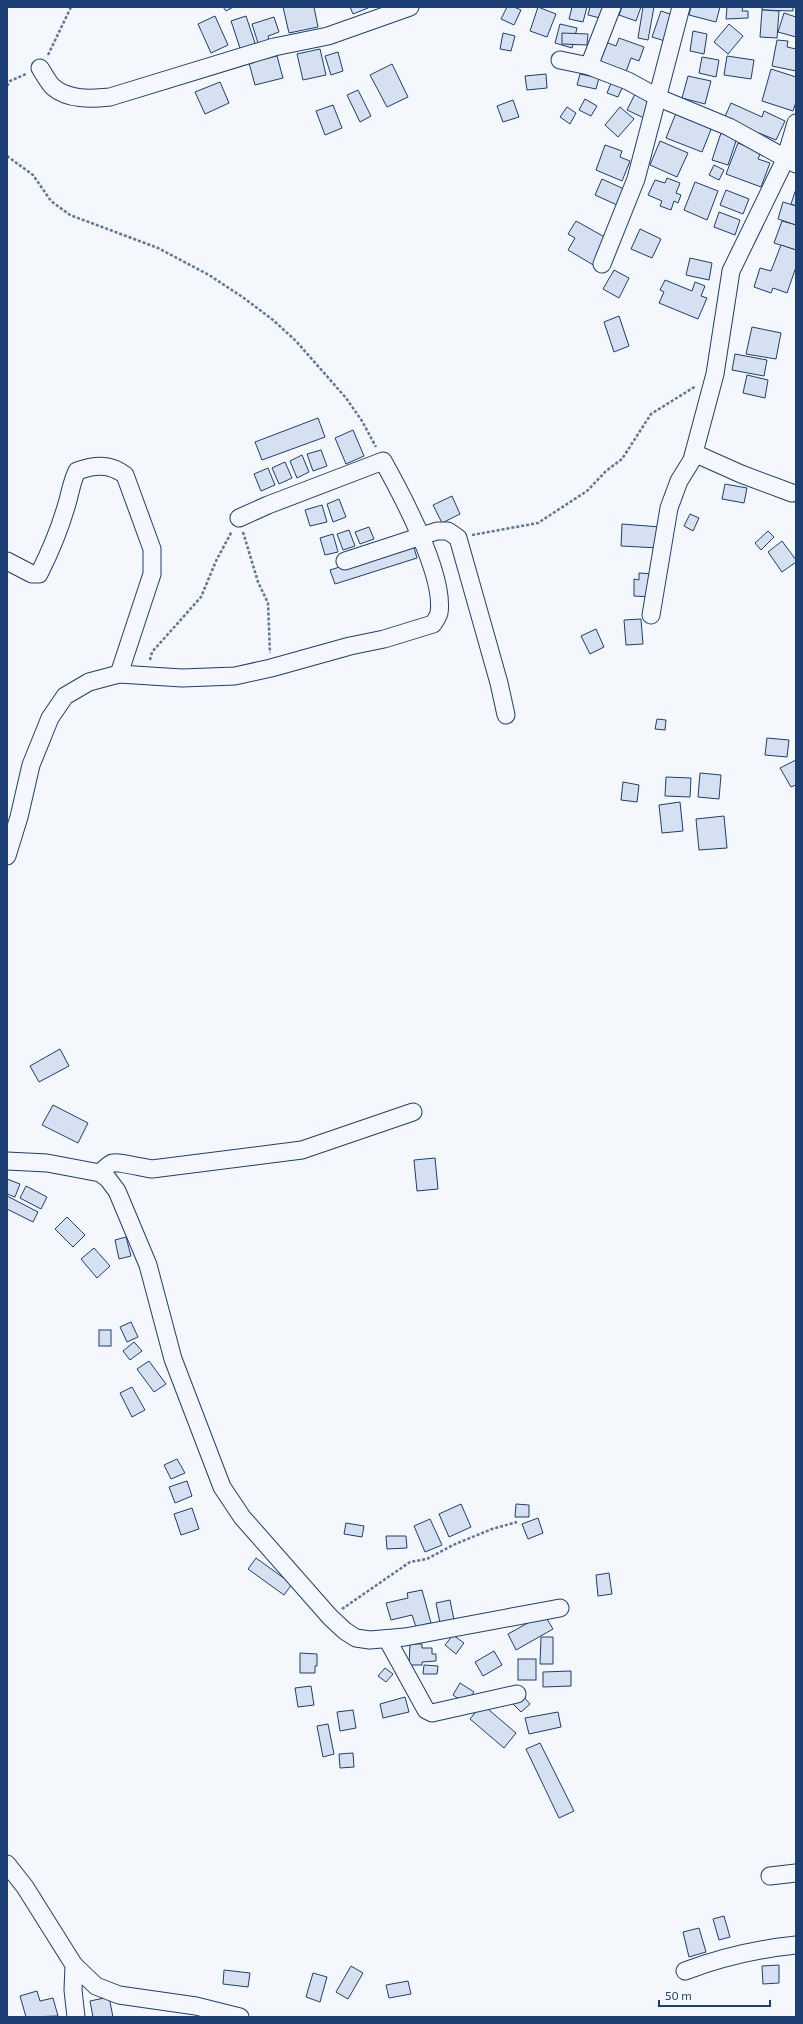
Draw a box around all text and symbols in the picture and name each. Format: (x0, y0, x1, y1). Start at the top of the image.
scale bar (659, 1982, 770, 2008)
text: 50 m (665, 1988, 692, 2002)

